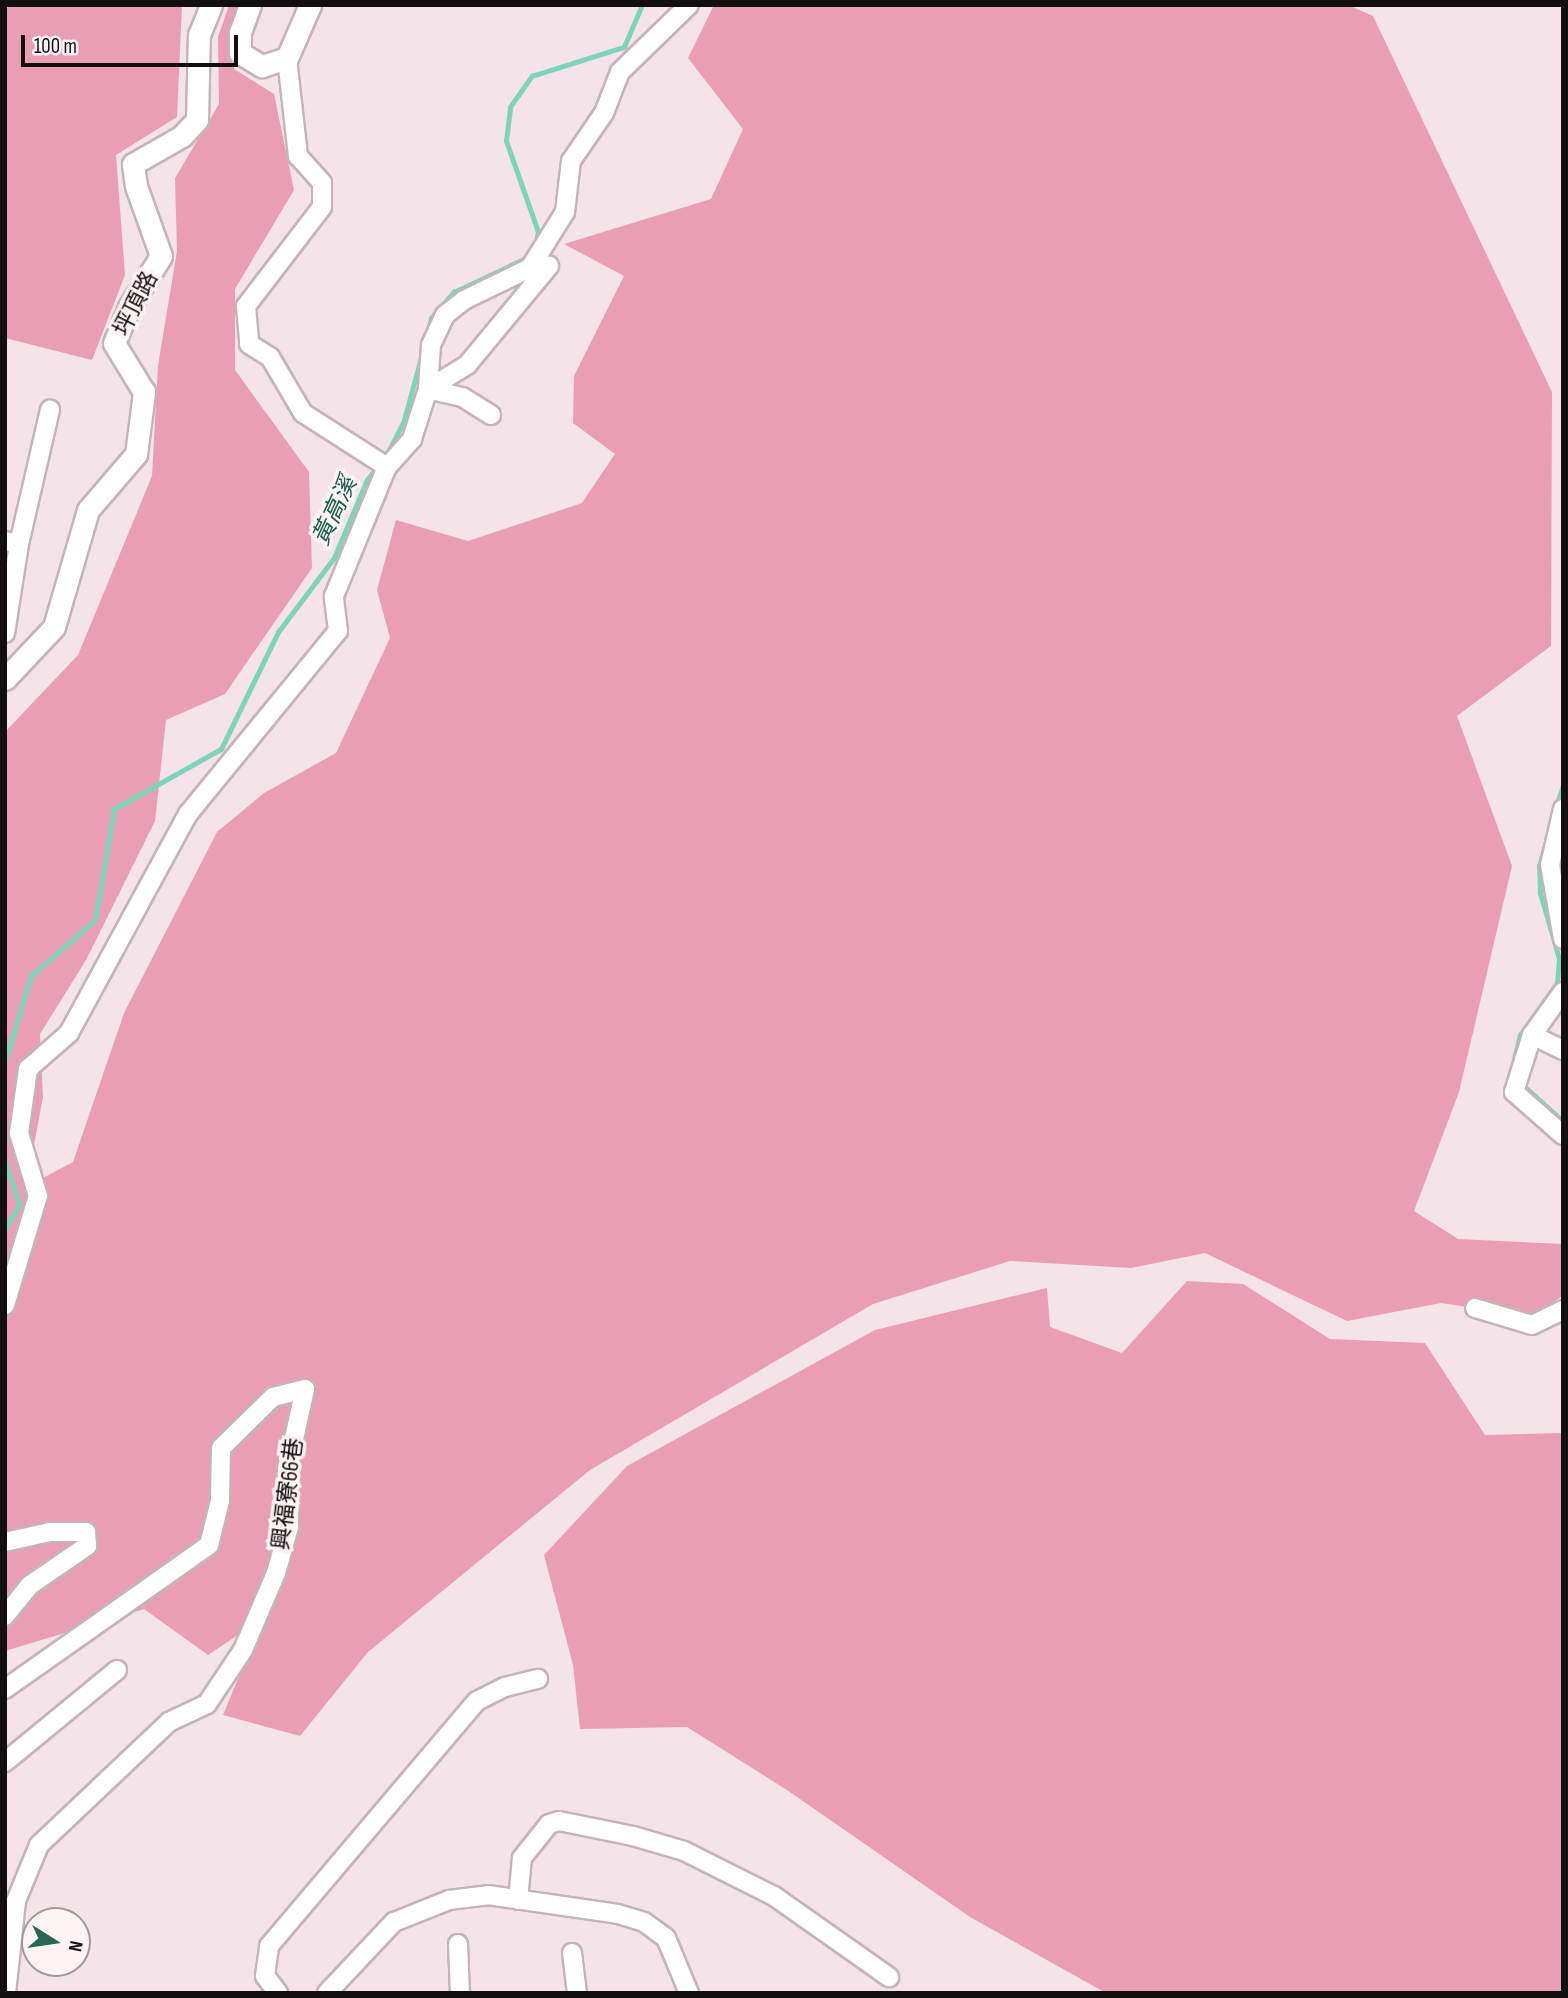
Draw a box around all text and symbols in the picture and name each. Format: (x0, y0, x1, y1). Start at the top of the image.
scale bar (24, 21, 242, 65)
text: 100 m (34, 34, 77, 59)
street label: 坪頂路 (108, 267, 164, 341)
water label: 黃高溪 (307, 472, 363, 550)
street label: 興福寮66巷 (267, 1437, 309, 1551)
north arrow (21, 1907, 91, 1977)
text: N (63, 1939, 87, 1953)

